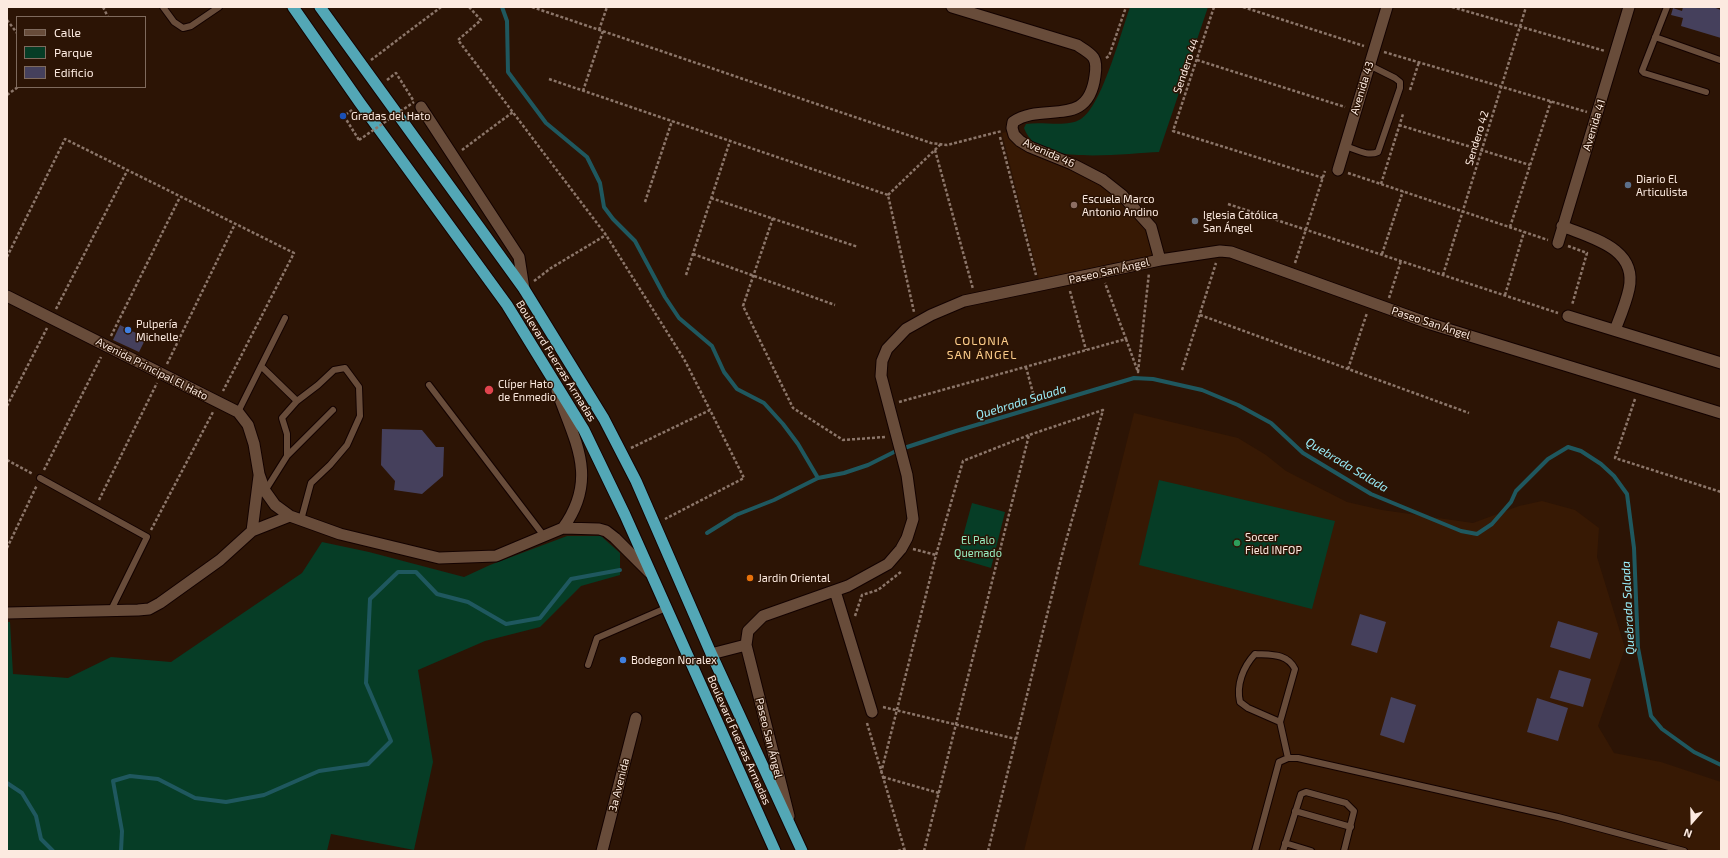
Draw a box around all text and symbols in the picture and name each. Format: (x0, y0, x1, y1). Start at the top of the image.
legend (16, 16, 146, 88)
text: Calle (54, 25, 81, 39)
street label: Sendero 44 (1170, 37, 1202, 95)
text: Parque (54, 45, 92, 59)
street label: Avenida 43 (1348, 60, 1376, 116)
text: Edificio (54, 65, 94, 79)
street label: Avenida 41 (1580, 98, 1608, 152)
place label: Gradas del Hato (351, 109, 430, 123)
street label: Sendero 42 (1462, 109, 1492, 167)
marker: Gradas del Hato (338, 111, 348, 121)
street label: Avenida 46 (1021, 136, 1077, 170)
place label: Diario El Articulista (1636, 172, 1688, 198)
marker: Diario El Articulista (1623, 180, 1633, 190)
place label: Escuela Marco Antonio Andino (1082, 192, 1158, 218)
marker: Escuela Marco Antonio Andino (1069, 200, 1079, 210)
place label: Iglesia Católica San Ángel (1203, 208, 1278, 234)
marker: Iglesia Católica San Ángel (1190, 216, 1200, 226)
street label: Paseo San Ángel (1067, 255, 1151, 287)
street label: Boulevard Fuerzas Armadas (513, 298, 599, 424)
street label: Paseo San Ángel (1390, 304, 1472, 342)
place label: Pulpería Michelle (136, 317, 178, 343)
marker: Pulpería Michelle (123, 325, 133, 335)
district label: COLONIA SAN ÁNGEL (947, 334, 1017, 362)
street label: Avenida Principal El Hato (94, 335, 210, 403)
place label: Clíper Hato de Enmedio (498, 377, 556, 403)
water label: Quebrada Salada (974, 381, 1068, 423)
marker: Clíper Hato de Enmedio (483, 384, 495, 396)
water label: Quebrada Salada (1303, 435, 1391, 495)
place label: Soccer Field INFOP (1245, 530, 1302, 556)
park label: El Palo Quemado (954, 533, 1002, 559)
marker: Soccer Field INFOP (1232, 538, 1242, 548)
water label: Quebrada Salada (1618, 561, 1638, 655)
place label: Jardin Oriental (758, 571, 830, 585)
marker: Jardin Oriental (745, 573, 755, 583)
place label: Bodegon Noralex (631, 653, 717, 667)
marker: Bodegon Noralex (618, 655, 628, 665)
street label: Boulevard Fuerzas Armadas (704, 673, 774, 807)
street label: Paseo San Ángel (753, 697, 785, 779)
street label: 3a Avenida (606, 757, 632, 813)
north arrow (1672, 802, 1712, 842)
text: N (1682, 826, 1694, 841)

